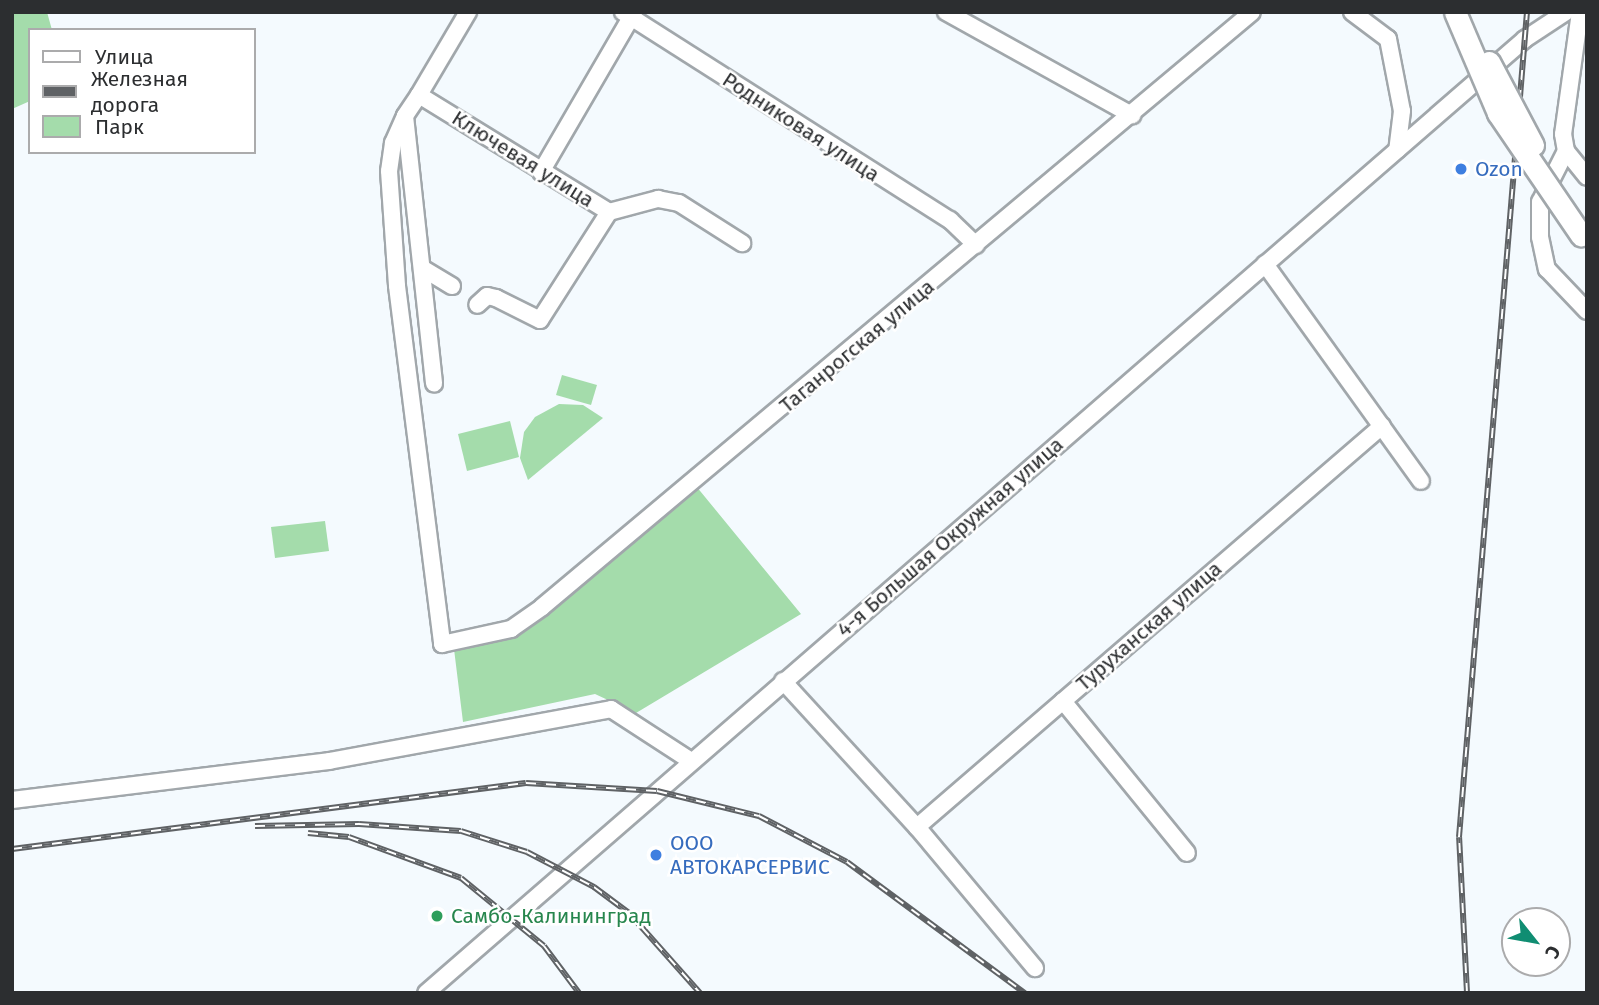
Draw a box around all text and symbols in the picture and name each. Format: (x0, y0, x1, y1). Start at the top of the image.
legend (28, 28, 256, 154)
text: Улица (95, 44, 154, 70)
text: Железная дорога (91, 66, 188, 118)
street label: Родниковая улица (718, 67, 884, 187)
street label: Ключевая улица (447, 105, 599, 213)
text: Парк (95, 114, 144, 140)
place label: Ozon (1475, 156, 1523, 182)
marker: Ozon (1453, 161, 1469, 177)
street label: Таганрогская улица (775, 274, 939, 418)
street label: 4-я Большая Окружная улица (832, 432, 1068, 642)
street label: Туруханская улица (1071, 556, 1227, 696)
place label: ООО АВТОКАРСЕРВИС (670, 830, 830, 880)
marker: ООО АВТОКАРСЕРВИС (648, 847, 664, 863)
place label: Самбо-Калининград (451, 903, 651, 929)
north arrow (1501, 907, 1571, 977)
marker: Самбо-Калининград (429, 908, 445, 924)
text: С (1540, 941, 1565, 963)

